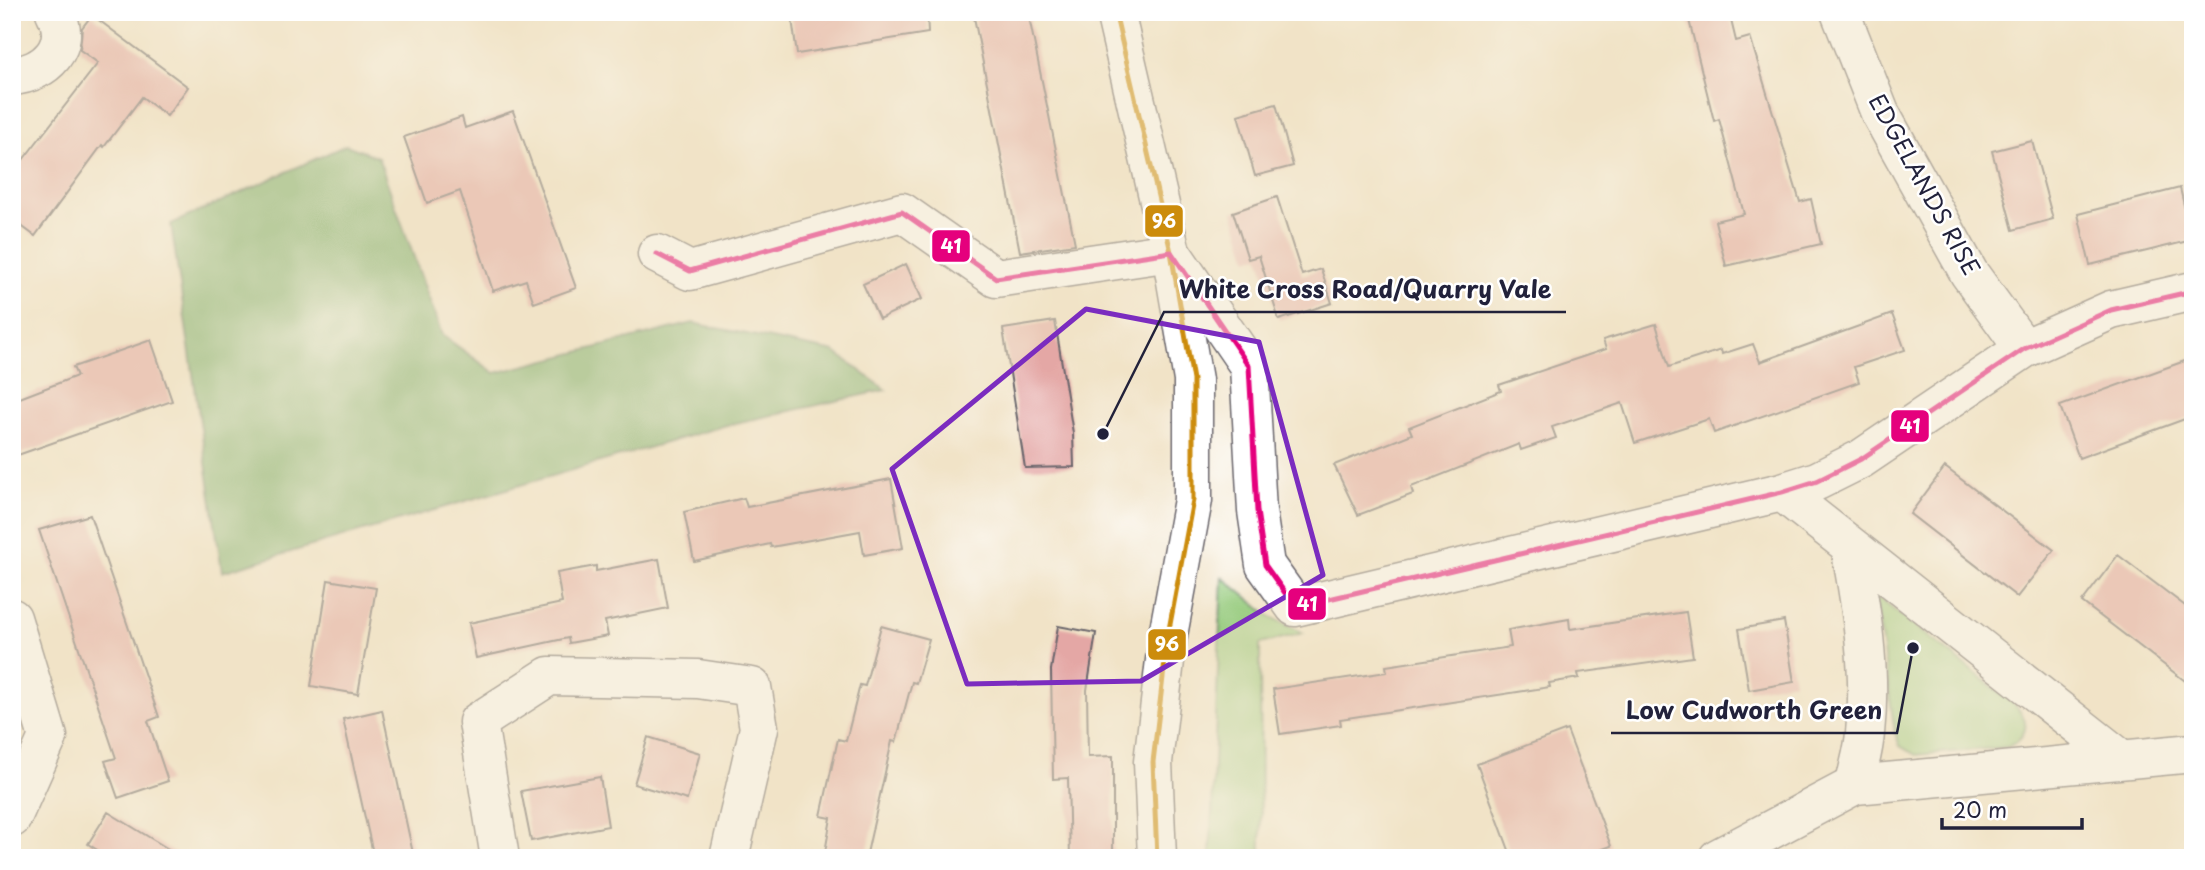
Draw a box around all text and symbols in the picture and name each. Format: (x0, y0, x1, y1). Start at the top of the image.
street label: EDGELANDS RISE (1861, 87, 1990, 282)
line badge: 96 (1144, 204, 1184, 238)
text: 96 (1152, 206, 1176, 234)
line badge: 41 (931, 229, 971, 263)
text: 41 (940, 231, 962, 259)
callout: White Cross Road/Quarry Vale (1164, 267, 1566, 312)
text: White Cross Road/Quarry Vale (1179, 270, 1552, 306)
line badge: 41 (1890, 409, 1930, 443)
text: 41 (1899, 411, 1921, 439)
line badge: 41 (1287, 587, 1327, 621)
text: 41 (1296, 589, 1318, 617)
line badge: 96 (1147, 628, 1187, 661)
text: 96 (1155, 629, 1179, 657)
callout: Low Cudworth Green (1611, 688, 1897, 733)
text: Low Cudworth Green (1626, 691, 1882, 727)
scale bar (1942, 786, 2082, 830)
text: 20 m (1953, 793, 2007, 825)

